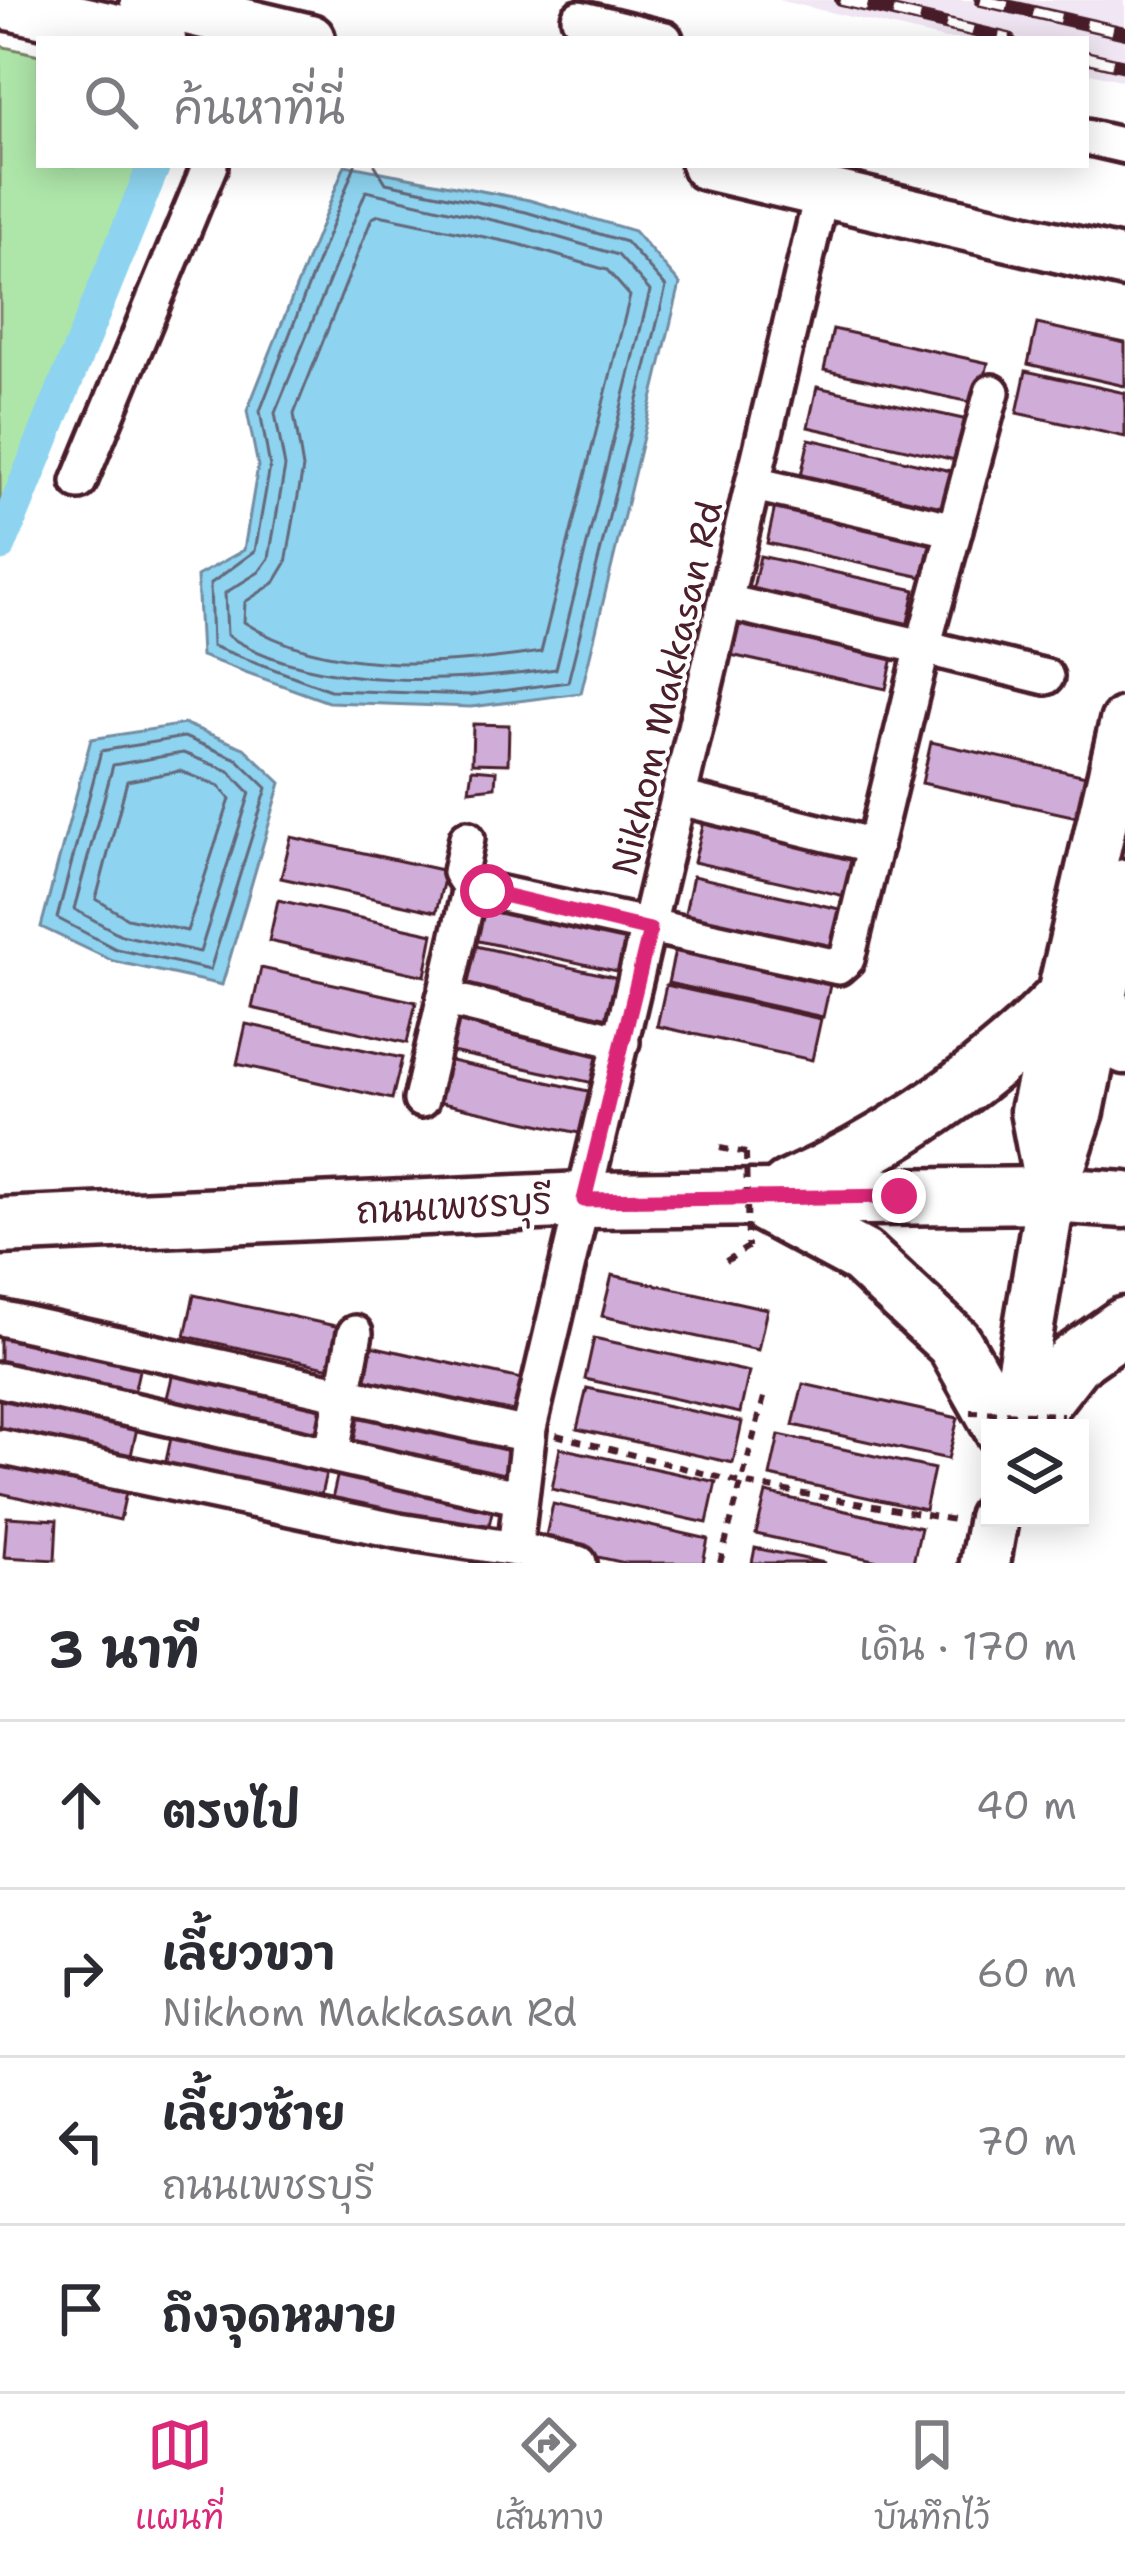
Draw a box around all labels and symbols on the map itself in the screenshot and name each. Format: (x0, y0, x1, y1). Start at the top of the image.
street label: Nikhom Makkasan Rd (600, 496, 734, 880)
route start (460, 864, 514, 918)
route end (872, 1169, 926, 1223)
street label: ถนนเพชรบุรี (355, 1176, 553, 1239)

